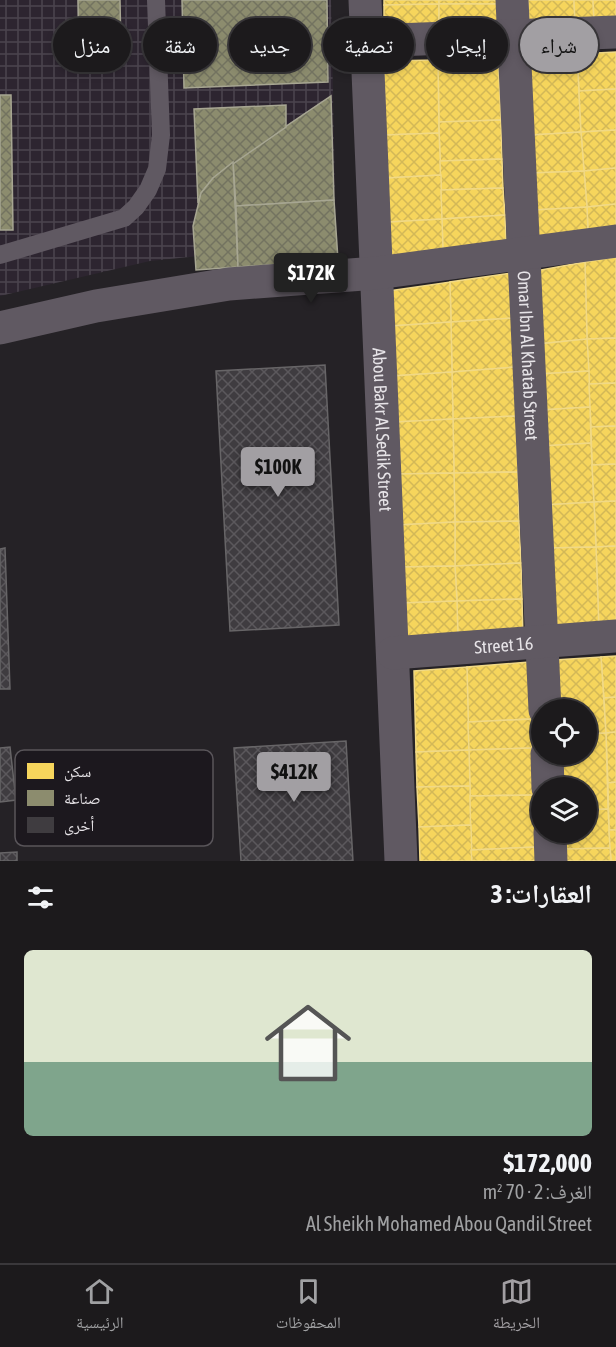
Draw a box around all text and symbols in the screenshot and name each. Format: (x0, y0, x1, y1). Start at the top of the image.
chip: منزل (53, 18, 131, 72)
chip: شقة (143, 18, 217, 72)
chip: جديد (229, 18, 311, 72)
chip: تصفية (323, 18, 414, 72)
chip: إيجار (426, 18, 508, 72)
chip: شراء (520, 18, 598, 72)
pin: $172K (269, 253, 353, 304)
text: $172K (288, 261, 334, 284)
street label: Omar Ibn Al Khatab Street (514, 270, 543, 441)
street label: Abou Bakr Al Sedik Street (369, 347, 397, 512)
pin: $100K (236, 447, 320, 498)
text: $100K (255, 455, 301, 478)
street label: Street 16 (473, 632, 534, 657)
map controls (531, 699, 597, 843)
button: locate (531, 699, 597, 765)
legend (15, 750, 213, 846)
pin: $412K (252, 752, 336, 803)
text: $412K (271, 760, 317, 783)
text: سكن (64, 762, 91, 782)
button: layers (531, 777, 597, 843)
text: صناعة (64, 789, 101, 807)
text: أخرى (64, 816, 94, 836)
text: العقارات: 3 (491, 879, 592, 909)
icon: filters (24, 881, 57, 914)
icon: home (254, 989, 362, 1097)
text: $172,000 (503, 1148, 592, 1178)
text: الغرف: 2 · 70 m² (483, 1180, 592, 1203)
text: Al Sheikh Mohamed Abou Qandil Street (306, 1212, 592, 1235)
tab: الرئيسية (76, 1275, 124, 1338)
tab: المحفوظات (276, 1275, 341, 1338)
tab: الخريطة (493, 1275, 540, 1338)

